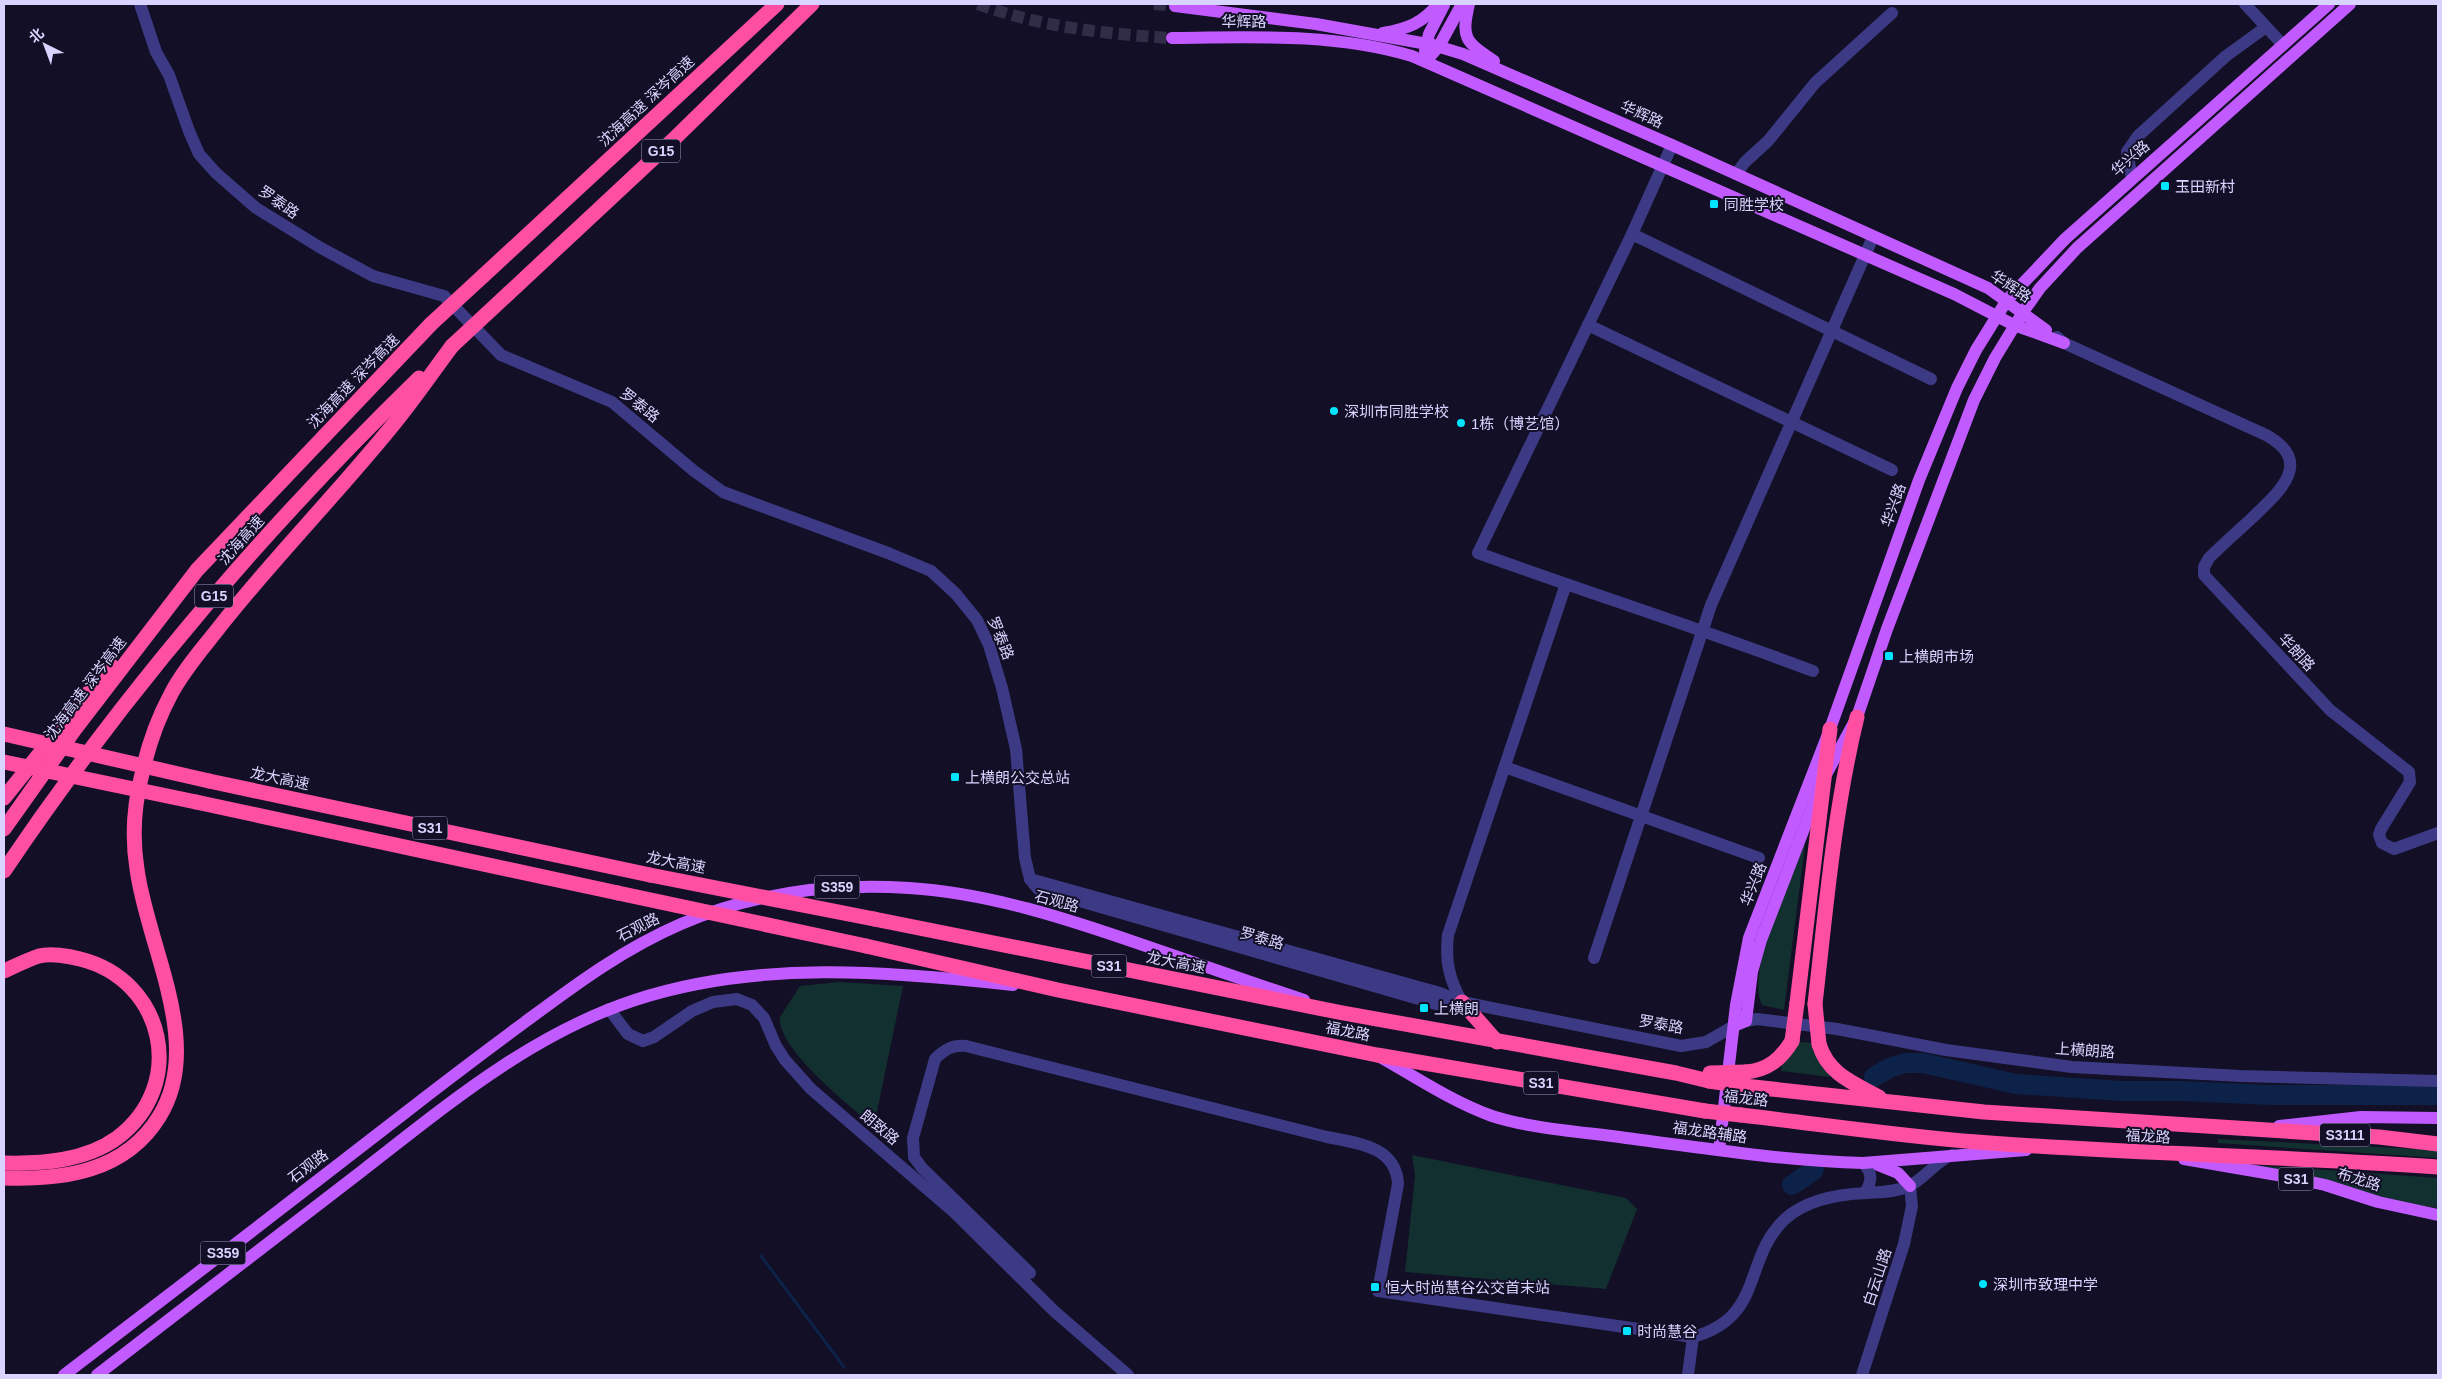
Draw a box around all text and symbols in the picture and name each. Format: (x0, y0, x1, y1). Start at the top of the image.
street label: 华辉路 (1221, 13, 1267, 30)
north arrow (20, 20, 70, 70)
text: 北 (26, 25, 47, 46)
street label: 沈海高速 深岑高速 (595, 52, 697, 150)
street label: 华辉路 (1618, 97, 1666, 131)
street label: 华兴路 (2107, 137, 2153, 179)
road number: G15 (642, 140, 680, 162)
place label: 玉田新村 (2175, 178, 2235, 195)
marker: 玉田新村 (2159, 180, 2171, 192)
street label: 罗泰路 (256, 182, 302, 222)
place label: 同胜学校 (1724, 196, 1784, 213)
marker: 同胜学校 (1708, 198, 1720, 210)
street label: 华辉路 (1987, 267, 2035, 305)
street label: 沈海高速 深岑高速 (304, 330, 402, 432)
street label: 罗泰路 (617, 384, 663, 426)
place label: 深圳市同胜学校 (1344, 403, 1449, 420)
marker: 深圳市同胜学校 (1328, 405, 1340, 417)
place label: 1栋（博艺馆） (1471, 415, 1569, 432)
marker: 1栋（博艺馆） (1455, 417, 1467, 429)
street label: 华兴路 (1877, 481, 1909, 529)
street label: 沈海高速 (215, 512, 267, 568)
road number: G15 (195, 584, 233, 608)
street label: 罗泰路 (985, 614, 1017, 662)
street label: 华朗路 (2275, 630, 2319, 674)
street label: 沈海高速 深岑高速 (41, 633, 129, 743)
place label: 上横朗市场 (1899, 648, 1974, 665)
marker: 上横朗市场 (1883, 650, 1895, 662)
street label: 龙大高速 (249, 763, 311, 793)
place label: 上横朗公交总站 (965, 769, 1070, 786)
marker: 上横朗公交总站 (949, 771, 961, 783)
road number: S31 (412, 816, 448, 840)
street label: 龙大高速 (645, 848, 707, 876)
street label: 华兴路 (1737, 860, 1769, 908)
road number: S359 (814, 876, 860, 899)
street label: 石观路 (1033, 887, 1081, 915)
street label: 石观路 (614, 909, 662, 945)
street label: 罗泰路 (1238, 924, 1286, 952)
street label: 龙大高速 (1145, 948, 1207, 976)
road number: S31 (1092, 954, 1126, 978)
place label: 上横朗 (1434, 1000, 1479, 1017)
marker: 上横朗 (1418, 1002, 1430, 1014)
street label: 罗泰路 (1637, 1012, 1685, 1036)
street label: 福龙路 (1324, 1018, 1372, 1044)
street label: 上横朗路 (2054, 1039, 2116, 1061)
road number: S31 (1524, 1072, 1558, 1094)
street label: 福龙路 (1723, 1087, 1769, 1109)
street label: 朗致路 (857, 1106, 903, 1148)
street label: 福龙路辅路 (1672, 1118, 1748, 1146)
road number: S3111 (2320, 1124, 2370, 1146)
street label: 福龙路 (2125, 1126, 2171, 1146)
street label: 石观路 (285, 1146, 331, 1186)
street label: 布龙路 (2335, 1164, 2383, 1194)
road number: S31 (2278, 1168, 2314, 1190)
road number: S359 (200, 1242, 246, 1264)
street label: 白云山路 (1860, 1246, 1894, 1308)
place label: 深圳市致理中学 (1993, 1276, 2098, 1293)
marker: 深圳市致理中学 (1977, 1278, 1989, 1290)
place label: 恒大时尚慧谷公交首末站 (1385, 1279, 1550, 1296)
marker: 恒大时尚慧谷公交首末站 (1369, 1281, 1381, 1293)
place label: 时尚慧谷 (1637, 1323, 1697, 1340)
marker: 时尚慧谷 (1621, 1325, 1633, 1337)

